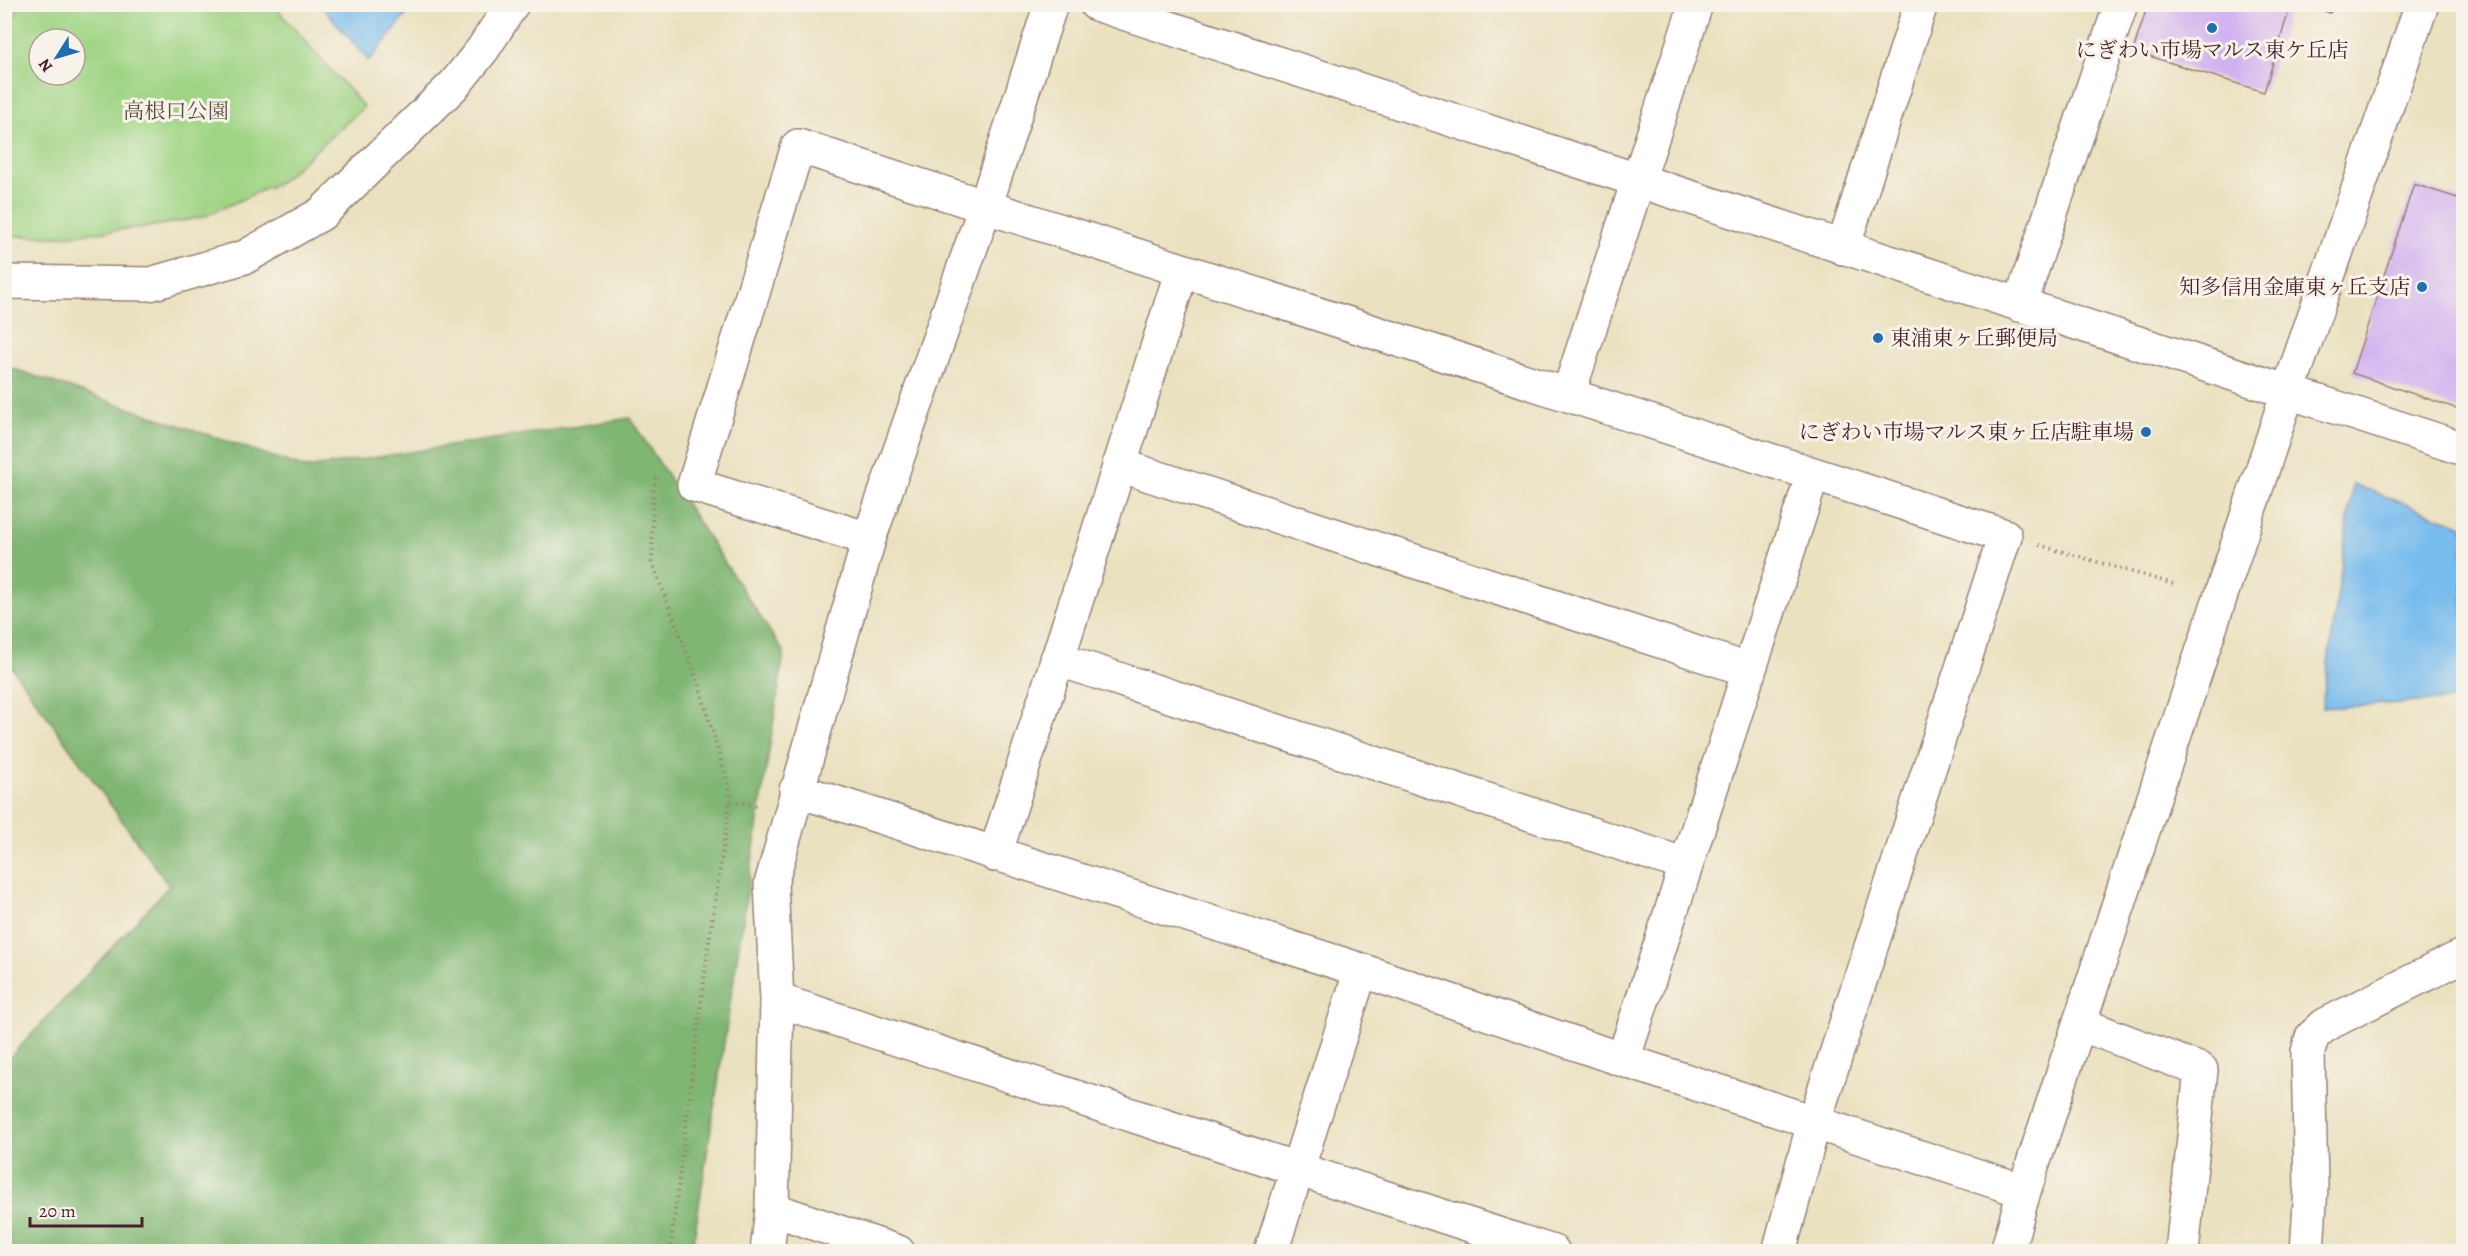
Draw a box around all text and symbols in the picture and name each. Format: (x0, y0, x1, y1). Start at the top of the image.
marker: にぎわい市場マルス東ケ丘店 (2205, 21, 2219, 35)
north arrow (27, 27, 87, 87)
place label: にぎわい市場マルス東ケ丘店 (2076, 36, 2348, 64)
text: N (33, 54, 58, 77)
park label: 高根口公園 (124, 97, 229, 125)
place label: 知多信用金庫東ヶ丘支店 (2179, 273, 2410, 301)
marker: 知多信用金庫東ヶ丘支店 (2415, 280, 2429, 294)
place label: 東浦東ヶ丘郵便局 (1890, 324, 2058, 352)
marker: 東浦東ヶ丘郵便局 (1871, 331, 1885, 345)
place label: にぎわい市場マルス東ヶ丘店駐車場 (1799, 418, 2134, 446)
marker: にぎわい市場マルス東ヶ丘店駐車場 (2139, 425, 2153, 439)
scale bar (30, 1190, 142, 1228)
text: 20 m (39, 1199, 76, 1223)

